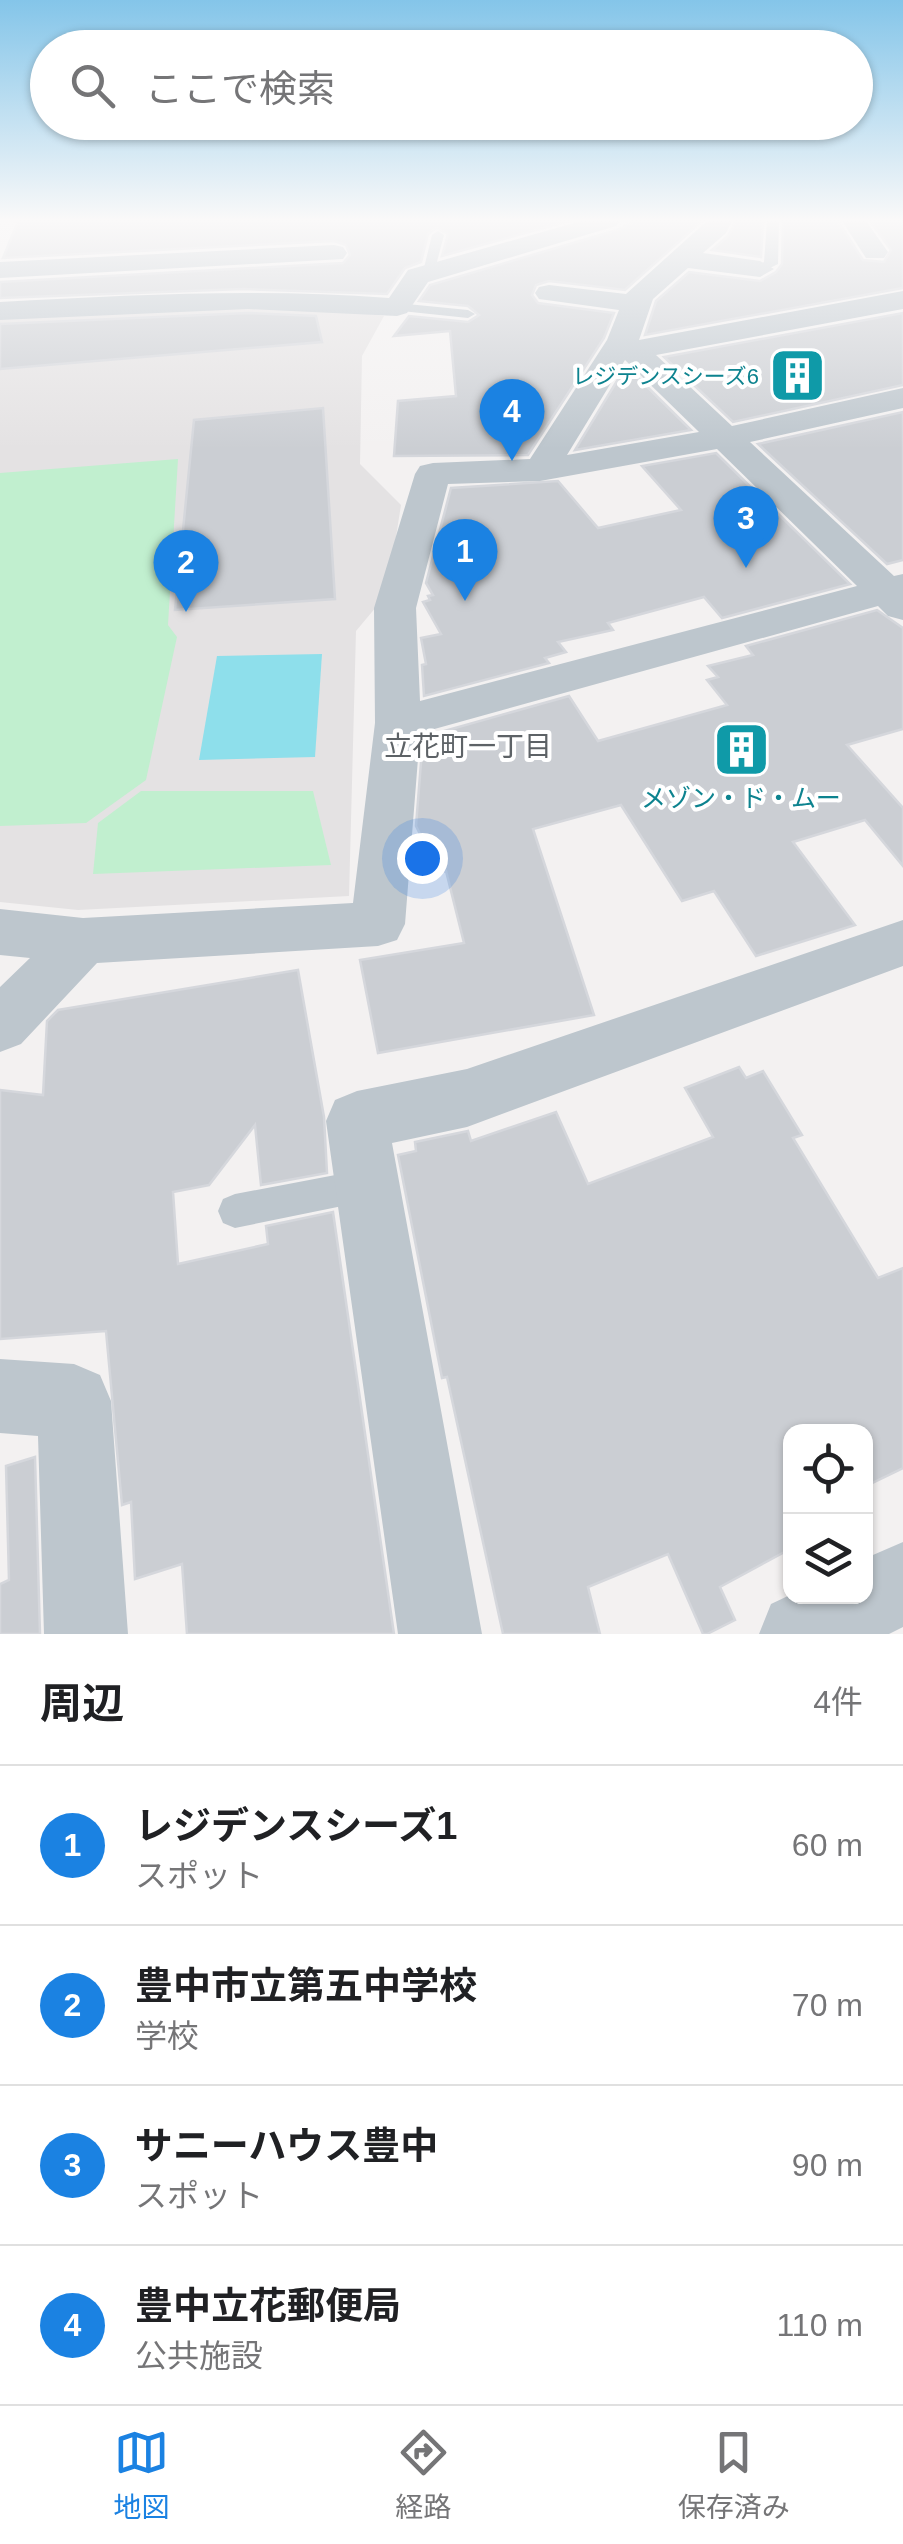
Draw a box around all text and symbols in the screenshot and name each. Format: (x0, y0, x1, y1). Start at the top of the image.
search box (30, 30, 873, 140)
icon: search (65, 58, 120, 113)
text: ここで検索 (145, 68, 335, 110)
building icon: レジデンスシーズ6 (768, 346, 828, 406)
place label: レジデンスシーズ6 (572, 364, 759, 389)
pin: 4 (480, 378, 544, 461)
pin: 3 (714, 486, 778, 568)
pin: 1 (432, 518, 498, 601)
pin: 2 (154, 530, 218, 612)
building icon: メゾン・ド・ムー (711, 719, 771, 779)
district label: 立花町一丁目 (384, 731, 552, 762)
place label: メゾン・ド・ムー (641, 784, 841, 812)
your location (397, 833, 448, 884)
map controls (783, 1424, 873, 1604)
button: locate (783, 1424, 873, 1514)
button: layers (783, 1514, 873, 1604)
text: 周辺 (40, 1680, 124, 1727)
text: 4件 (813, 1684, 863, 1720)
text: レジデンスシーズ1 (135, 1805, 457, 1847)
text: 1 (64, 1827, 81, 1863)
text: 60 m (792, 1827, 863, 1863)
text: スポット (135, 1858, 263, 1894)
text: 豊中市立第五中学校 (135, 1965, 477, 2007)
text: 2 (64, 1987, 81, 2023)
text: 70 m (792, 1987, 863, 2023)
text: 学校 (135, 2018, 199, 2054)
text: サニーハウス豊中 (135, 2125, 438, 2167)
text: 3 (64, 2147, 81, 2183)
text: 90 m (792, 2147, 863, 2183)
text: スポット (135, 2178, 263, 2214)
text: 豊中立花郵便局 (135, 2285, 401, 2327)
text: 4 (64, 2307, 81, 2343)
text: 110 m (776, 2307, 863, 2343)
text: 公共施設 (135, 2338, 263, 2374)
tab: 地図 (113, 2425, 169, 2525)
tab: 経路 (395, 2425, 452, 2525)
tab: 保存済み (678, 2425, 790, 2525)

